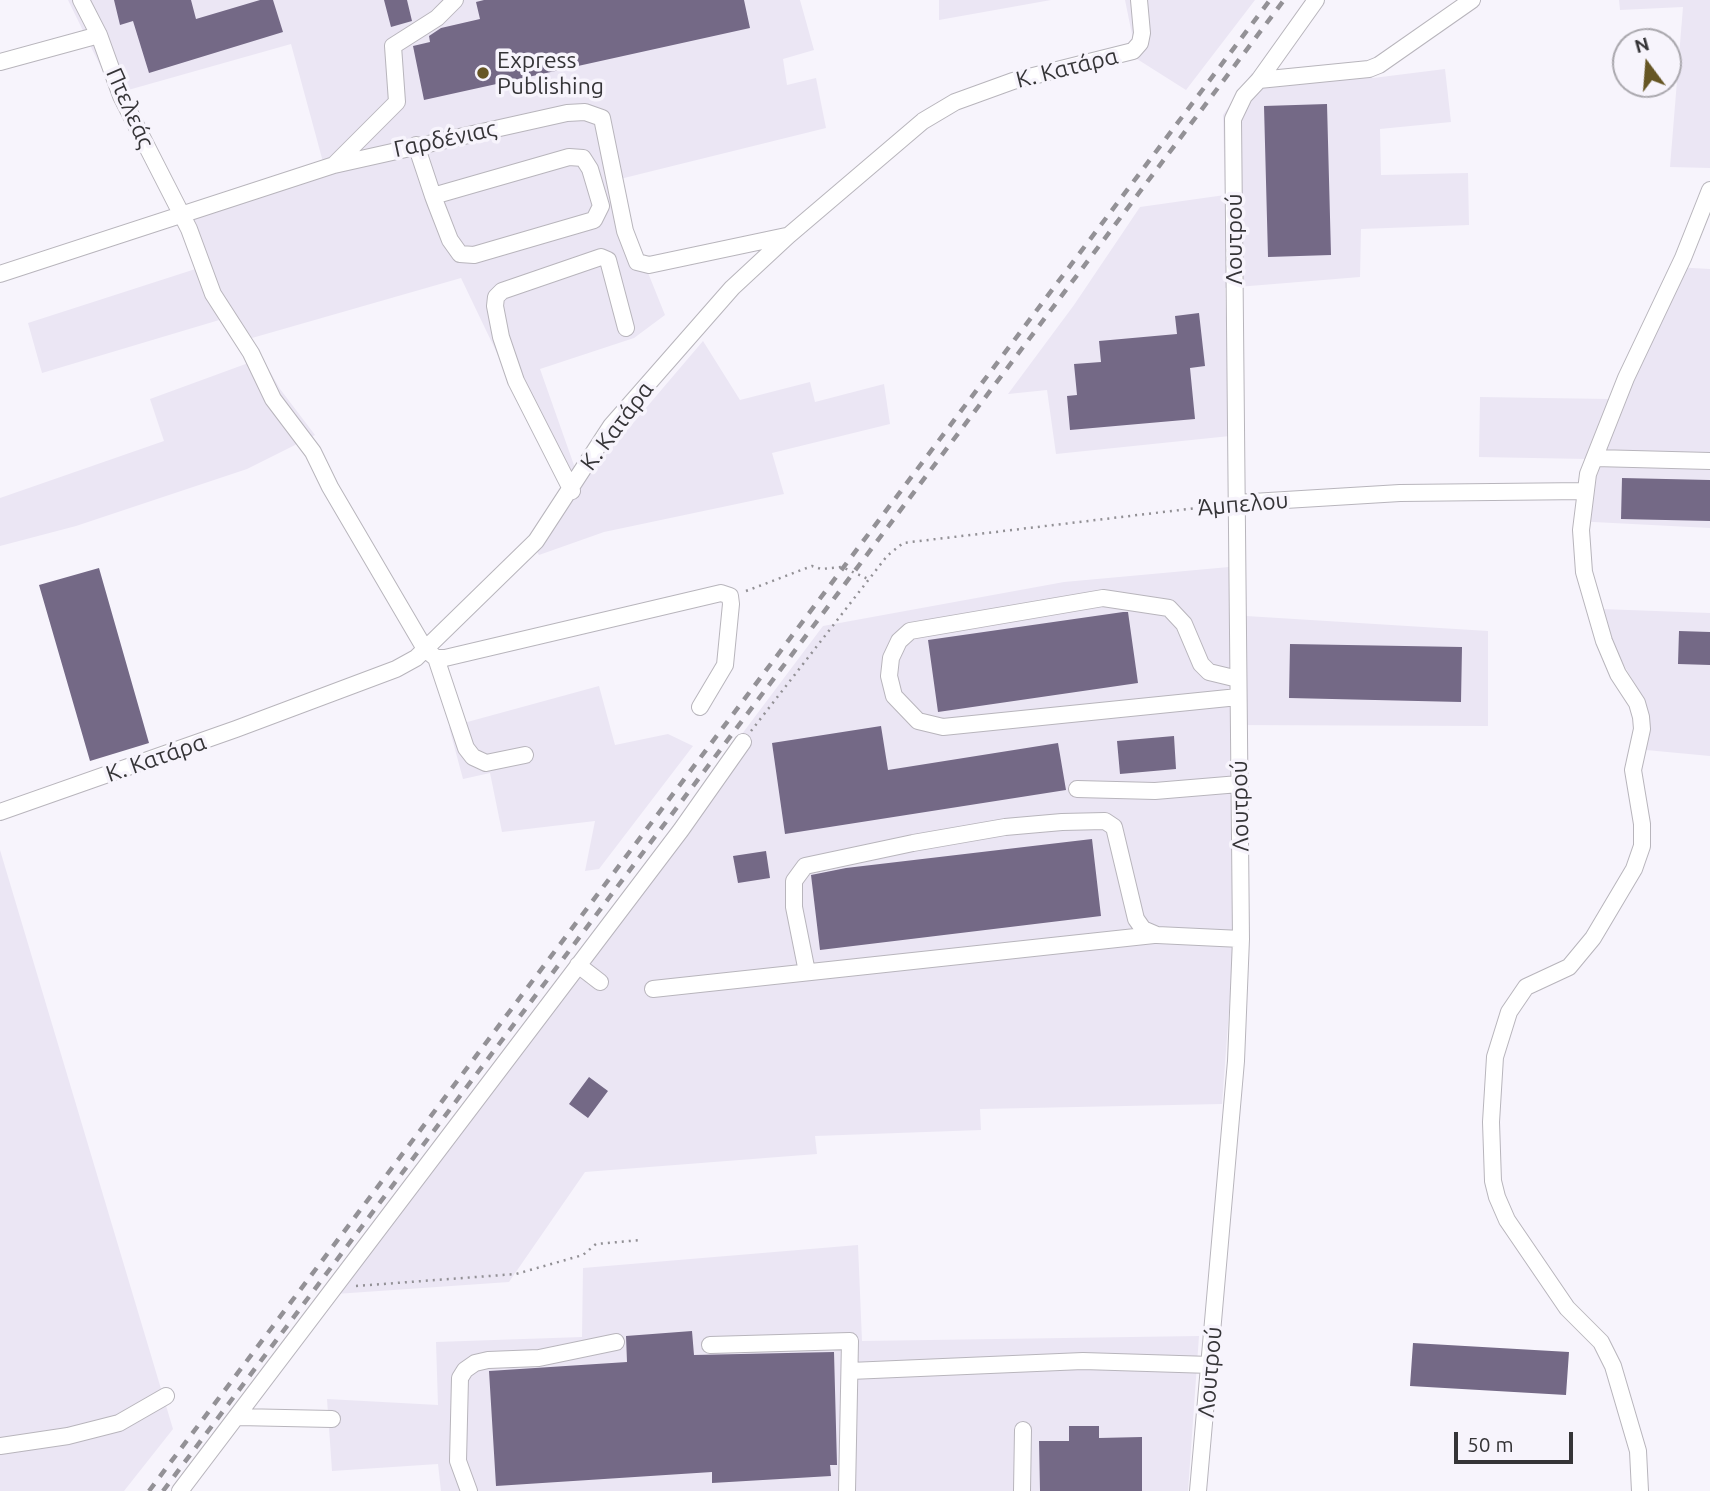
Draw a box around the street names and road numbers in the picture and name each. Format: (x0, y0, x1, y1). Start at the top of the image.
street label: Κ. Κατάρα (1013, 42, 1121, 94)
street label: Πτελεάς (100, 64, 160, 152)
street label: Γαρδένιας (391, 115, 499, 163)
street label: Λουτρού (1220, 193, 1248, 285)
street label: Κ. Κατάρα (575, 376, 659, 476)
street label: Άμπελου (1196, 486, 1290, 522)
street label: Κ. Κατάρα (102, 728, 210, 788)
street label: Λουτρού (1225, 760, 1255, 852)
street label: Λουτρού (1192, 1325, 1228, 1419)

